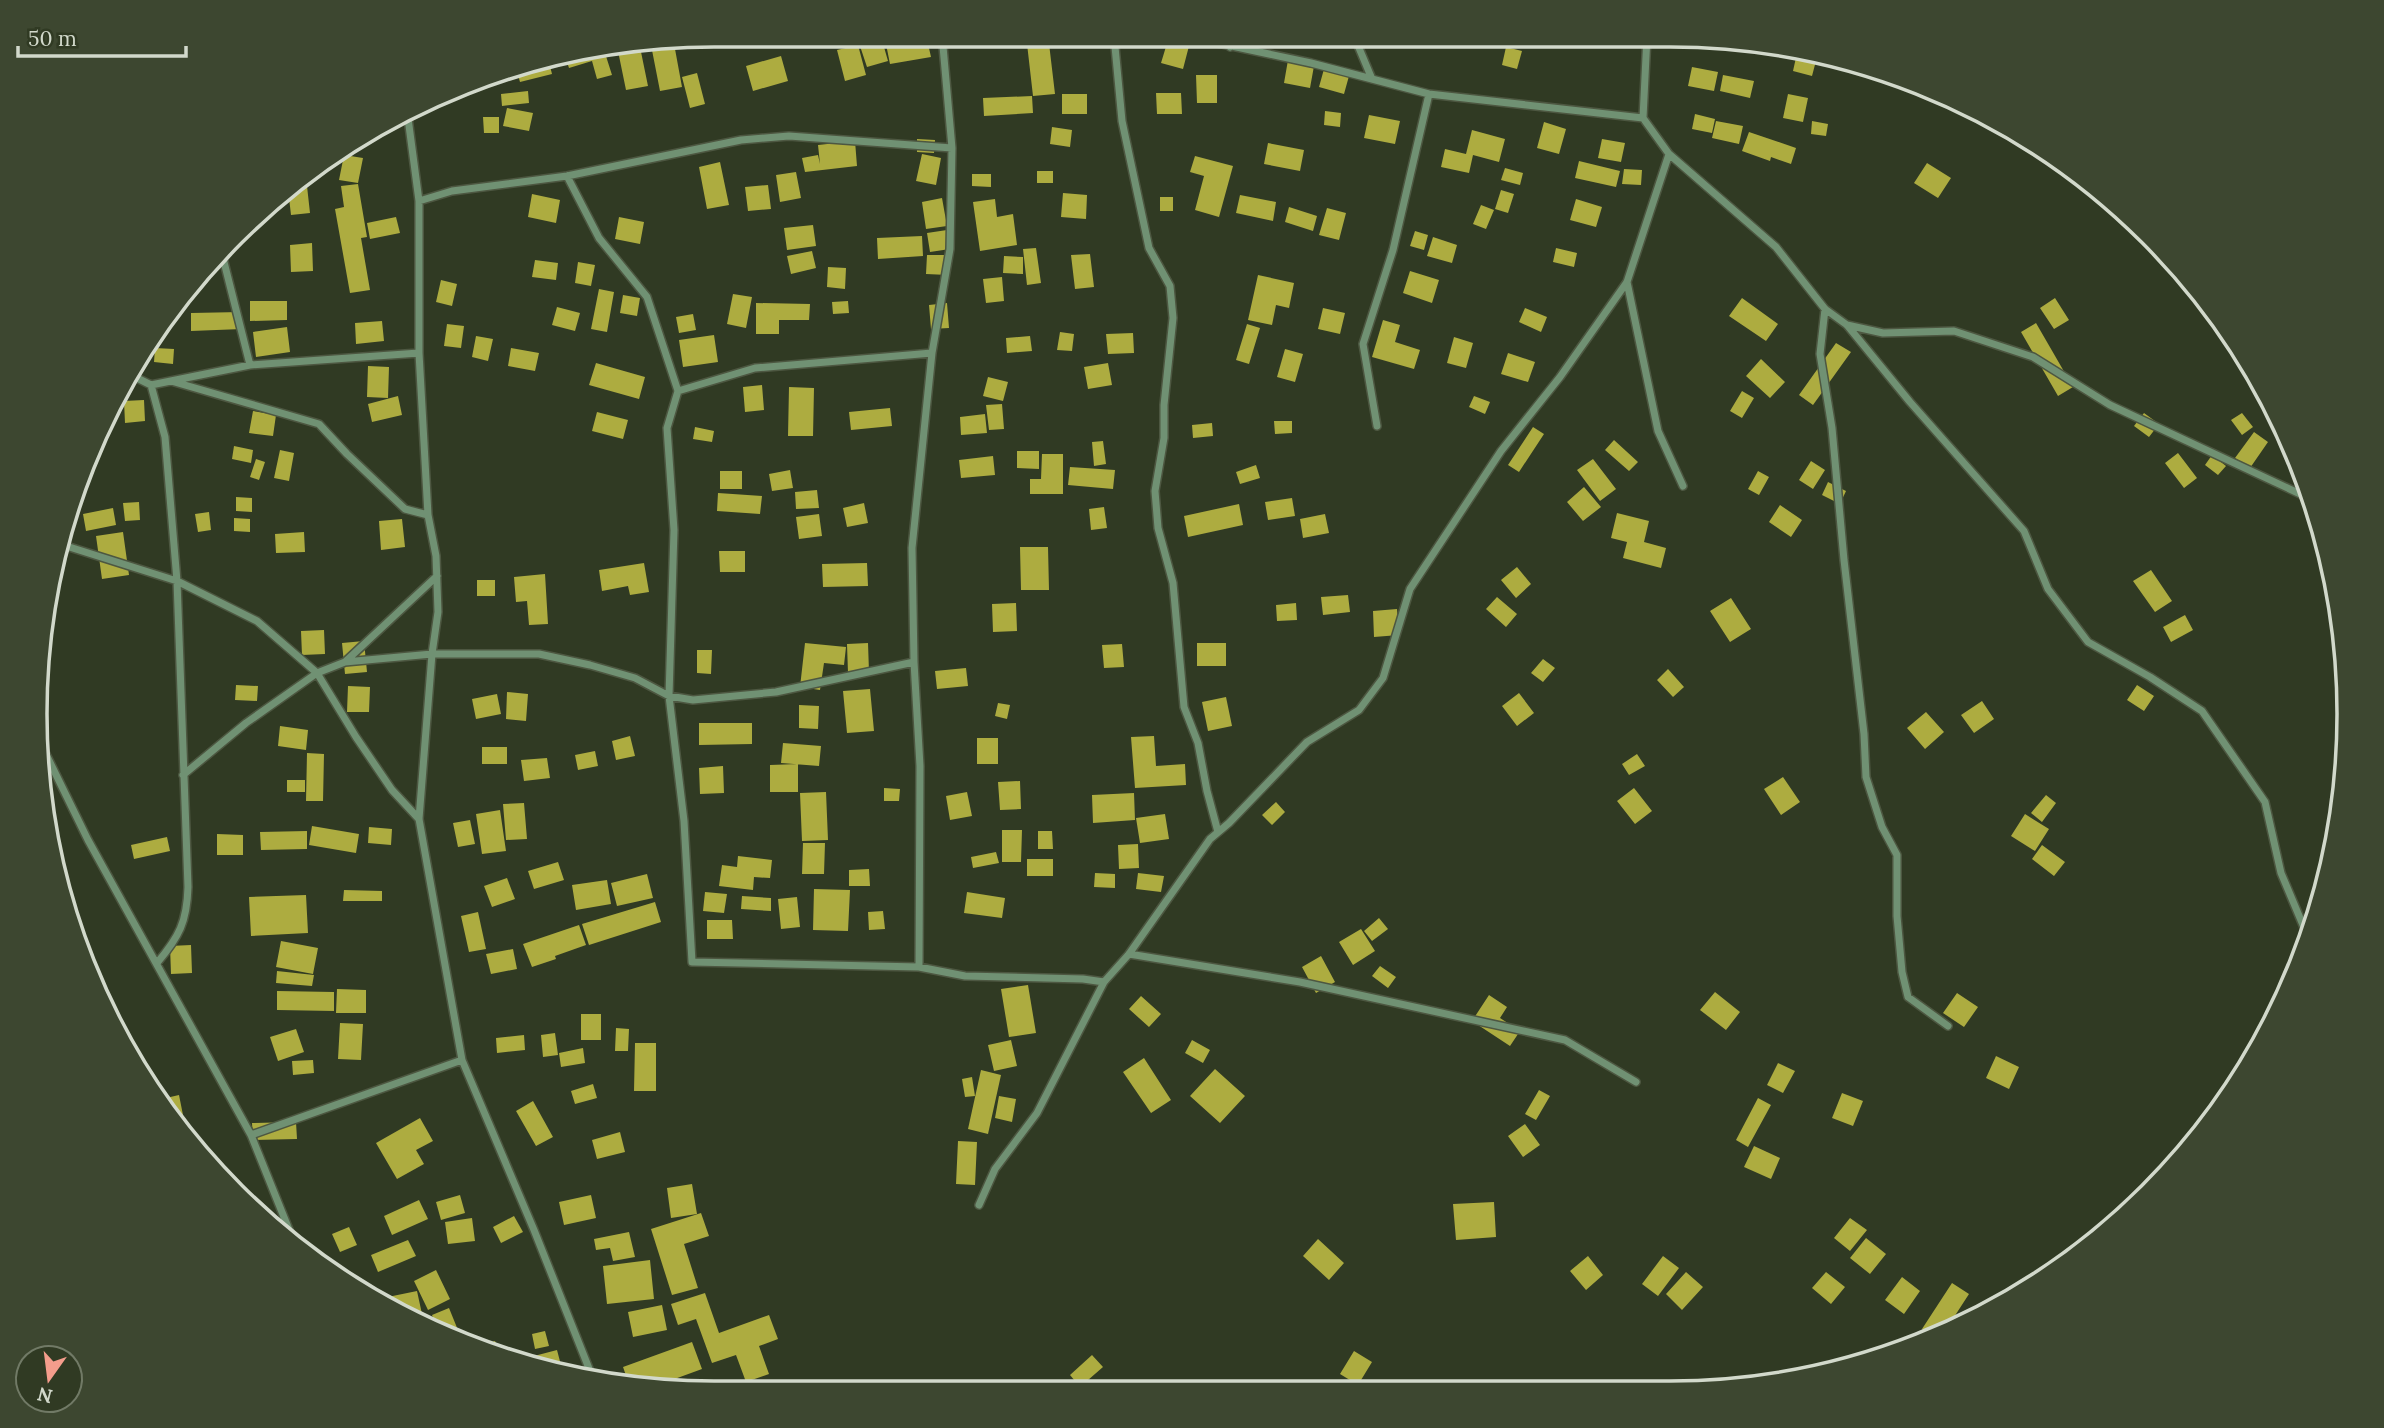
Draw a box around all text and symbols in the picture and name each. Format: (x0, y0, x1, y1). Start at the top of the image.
scale bar (18, 14, 186, 58)
text: 50 m (28, 25, 77, 52)
north arrow (14, 1344, 84, 1414)
text: N (35, 1382, 55, 1409)

